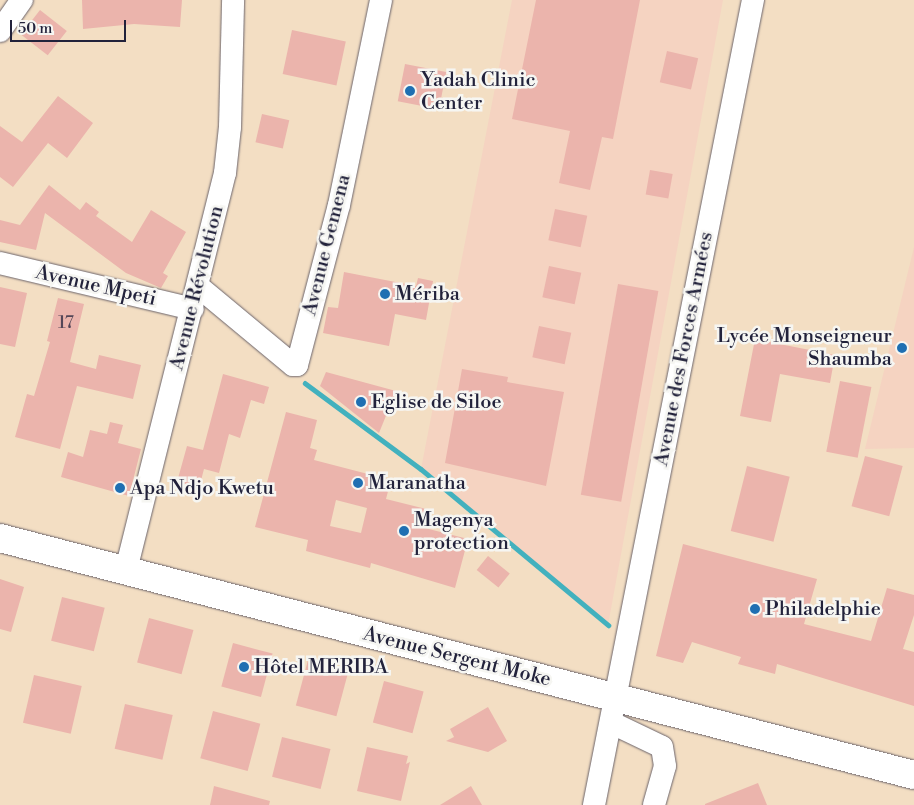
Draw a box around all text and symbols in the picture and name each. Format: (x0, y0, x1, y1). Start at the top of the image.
scale bar (12, 10, 129, 42)
text: 50 m (18, 19, 52, 38)
place label: Yadah Clinic Center (421, 68, 536, 115)
marker: Yadah Clinic Center (403, 84, 417, 98)
street label: Avenue Gemena (298, 172, 356, 318)
street label: Avenue Révolution (165, 203, 229, 373)
street label: Avenue des Forces Armées (650, 230, 718, 468)
street label: Avenue Mpeti (33, 260, 159, 312)
place label: Mériba (395, 282, 460, 306)
marker: Mériba (379, 288, 391, 300)
house number: 17 (58, 312, 74, 334)
place label: Lycée Monseigneur Shaumba (717, 324, 892, 371)
marker: Lycée Monseigneur Shaumba (896, 342, 908, 354)
place label: Eglise de Siloe (371, 390, 502, 414)
marker: Eglise de Siloe (355, 396, 367, 408)
place label: Maranatha (368, 471, 466, 495)
place label: Apa Ndjo Kwetu (130, 476, 274, 500)
marker: Maranatha (352, 477, 364, 489)
marker: Apa Ndjo Kwetu (114, 482, 126, 494)
place label: Magenya protection (414, 508, 509, 555)
marker: Magenya protection (398, 525, 410, 537)
place label: Philadelphie (765, 597, 881, 621)
marker: Philadelphie (749, 603, 761, 615)
street label: Avenue Sergent Moke (361, 622, 553, 692)
place label: Hôtel MERIBA (254, 655, 388, 679)
marker: Hôtel MERIBA (238, 661, 250, 673)

